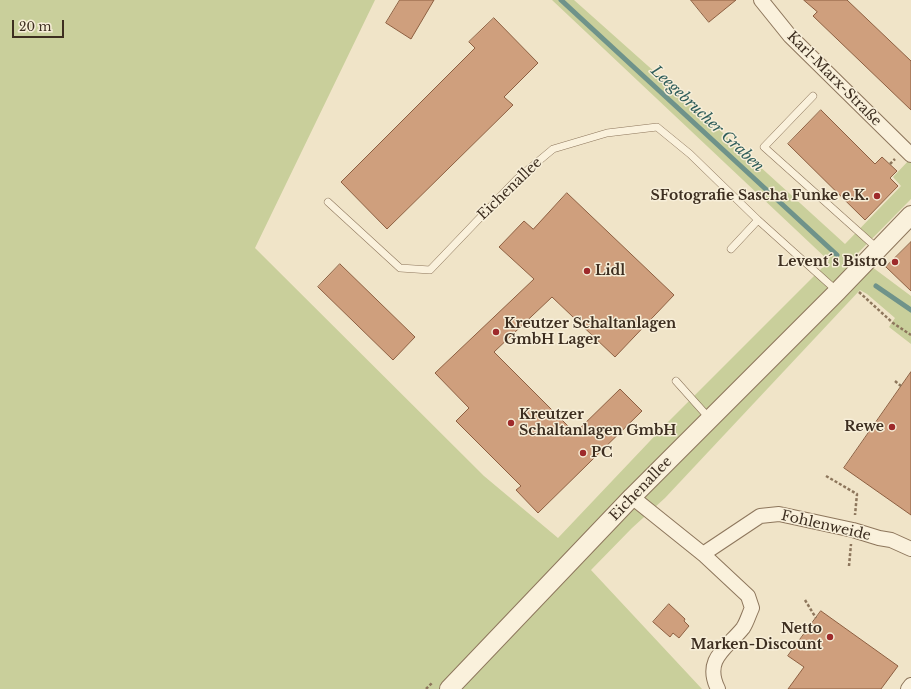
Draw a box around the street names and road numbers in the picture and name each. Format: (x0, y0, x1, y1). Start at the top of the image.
street label: Karl-Marx-Straße (783, 28, 885, 130)
street label: Eichenallee (474, 154, 546, 224)
street label: Eichenallee (606, 453, 676, 525)
street label: Fohlenweide (780, 508, 872, 544)

